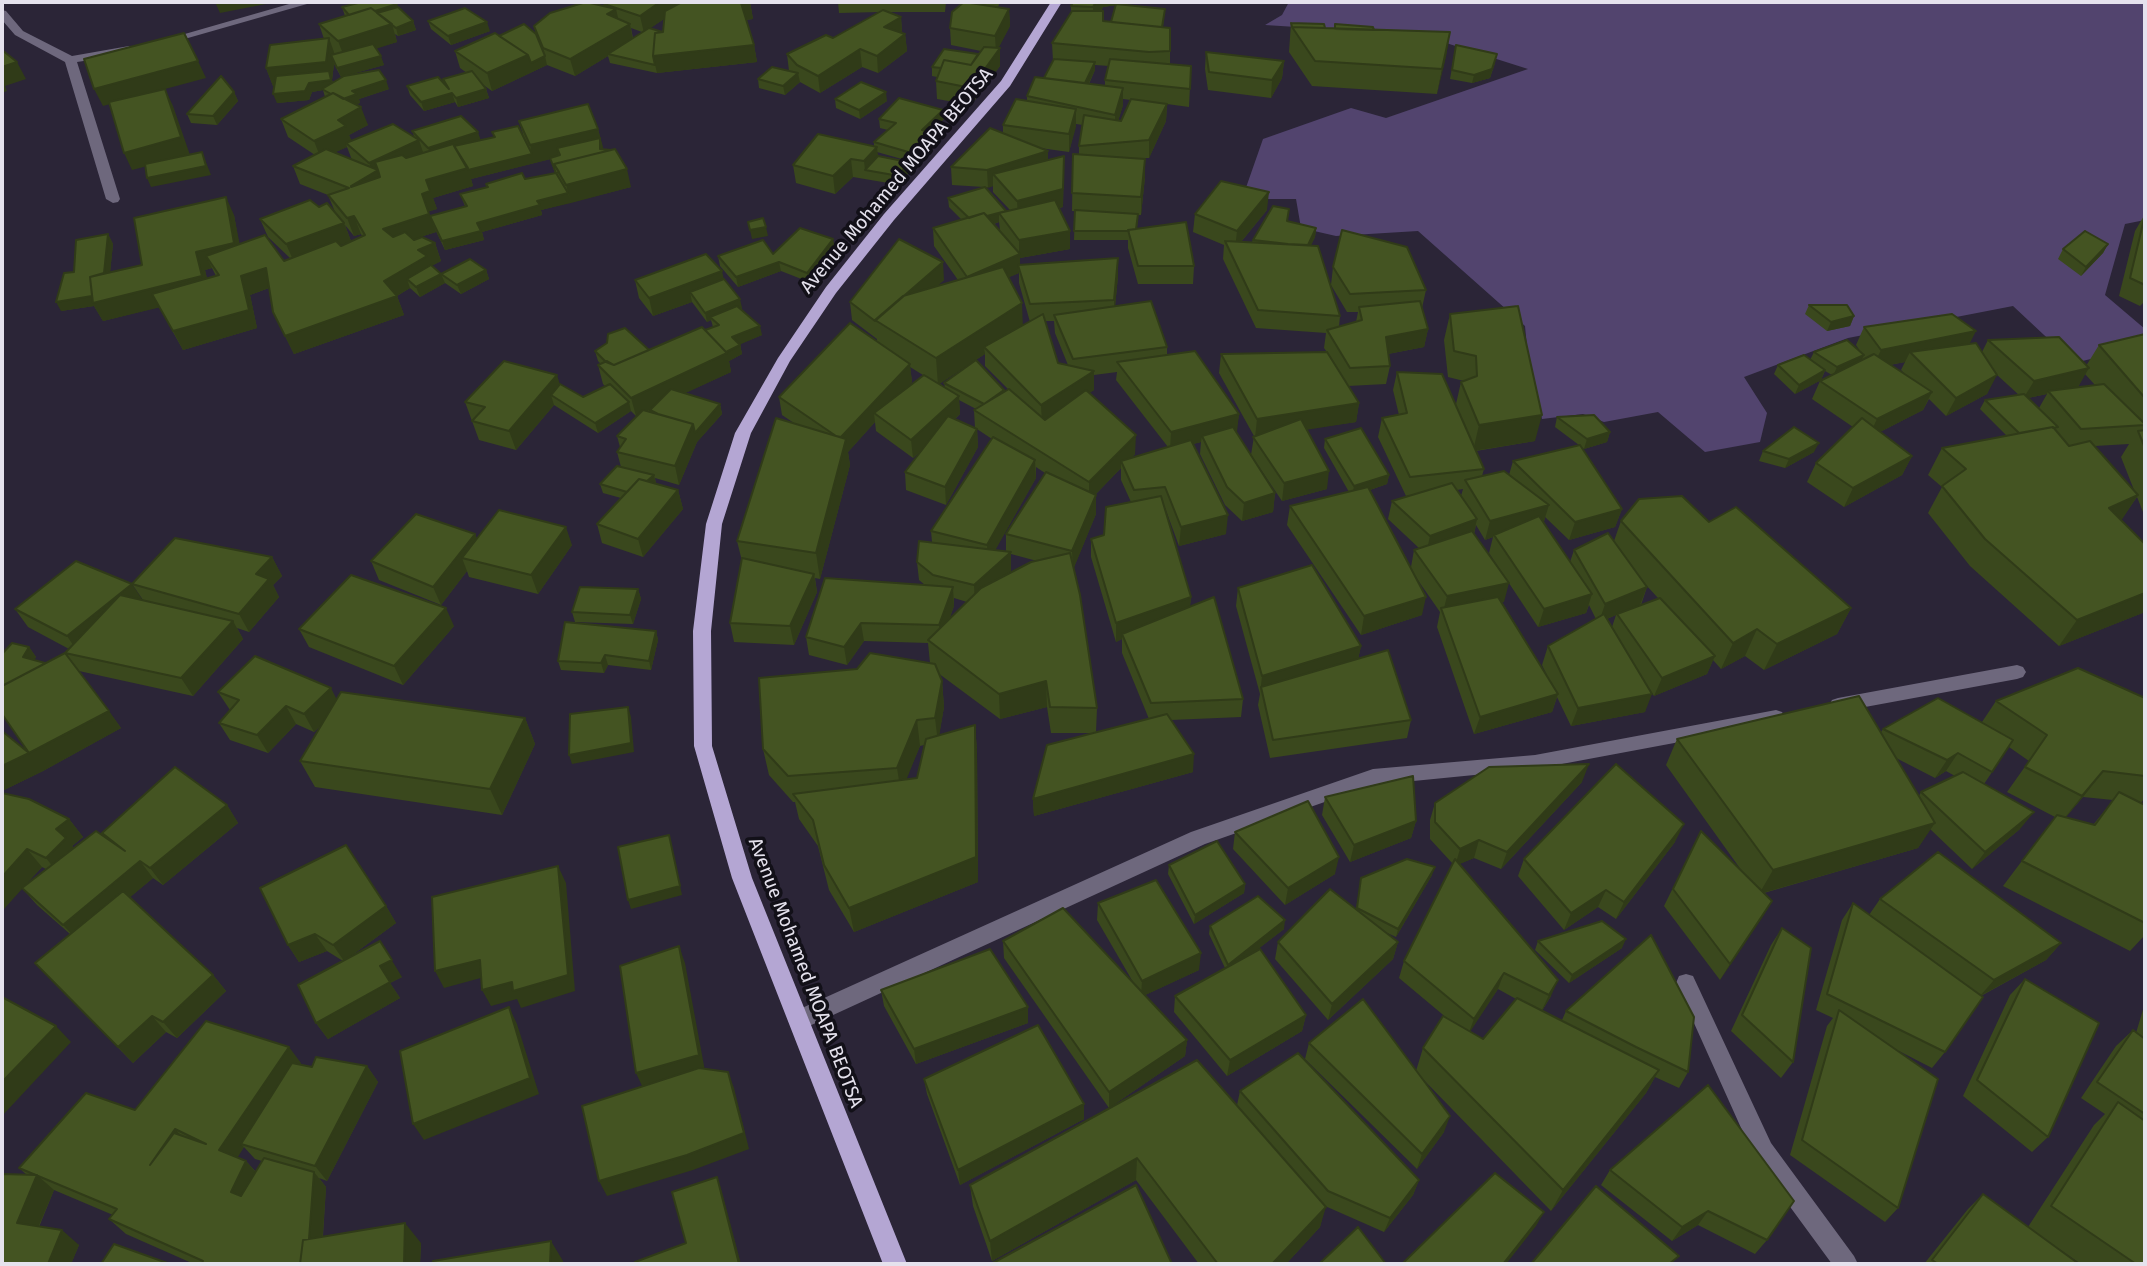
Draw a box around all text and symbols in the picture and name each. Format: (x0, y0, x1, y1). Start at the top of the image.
street label: Avenue Mohamed MOAPA BEOTSA (796, 64, 998, 298)
street label: Avenue Mohamed MOAPA BEOTSA (743, 835, 867, 1111)

